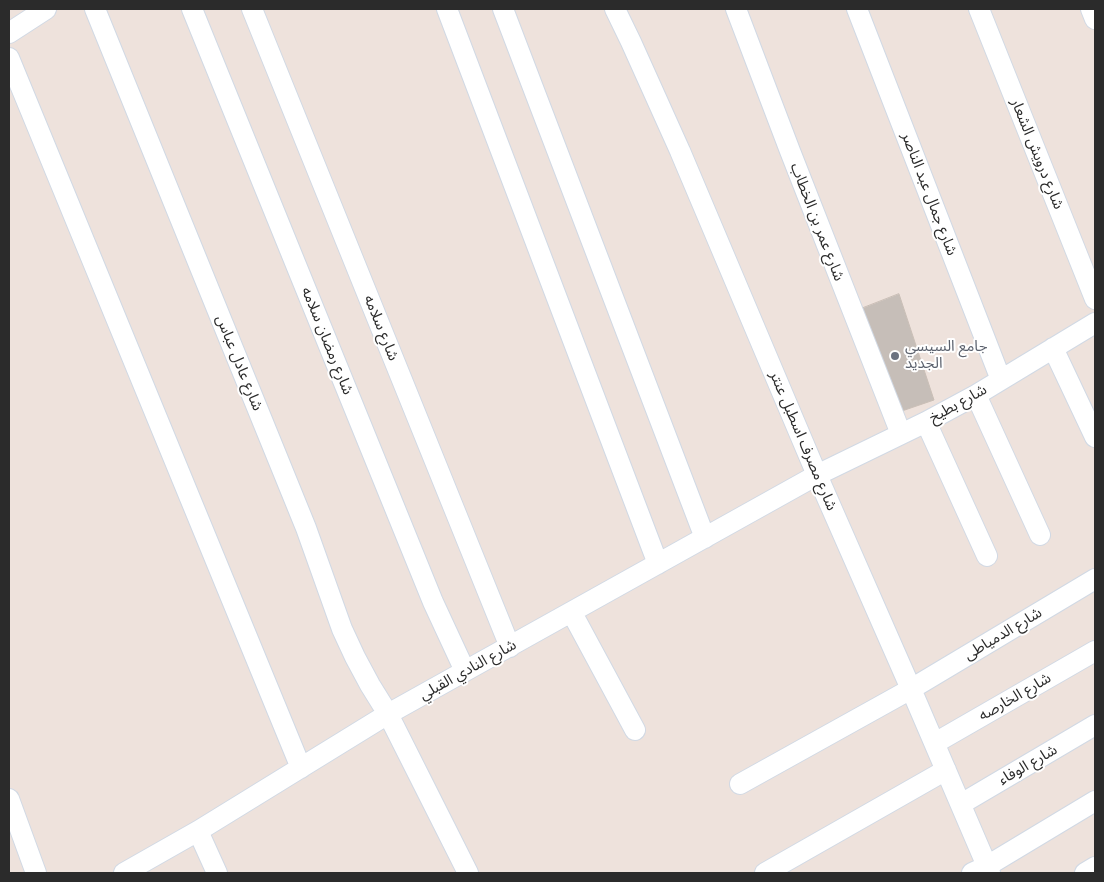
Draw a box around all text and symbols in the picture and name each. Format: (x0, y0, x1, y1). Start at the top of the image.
street label: شارع درويش الشعار (1007, 96, 1067, 212)
street label: شارع جمال عبد الناصر (897, 130, 961, 258)
street label: شارع عمر بن الخطاب (786, 160, 848, 284)
street label: شارع رمضان سلامه (297, 285, 357, 397)
street label: شارع سلامه (360, 293, 402, 363)
street label: شارع عادل عباس (212, 312, 266, 414)
place label: جامع السيسي الجديد (905, 338, 988, 373)
marker: جامع السيسي الجديد (889, 350, 901, 362)
street label: شارع مصرف اسطبل عنتر (765, 369, 841, 513)
street label: شارع بطيخ (926, 381, 990, 427)
street label: شارع الدمياطى (961, 604, 1045, 664)
street label: شارع النادي القبلي (416, 636, 520, 704)
street label: شارع الخارصه (976, 669, 1054, 725)
street label: شارع الوفاء (995, 741, 1061, 789)

